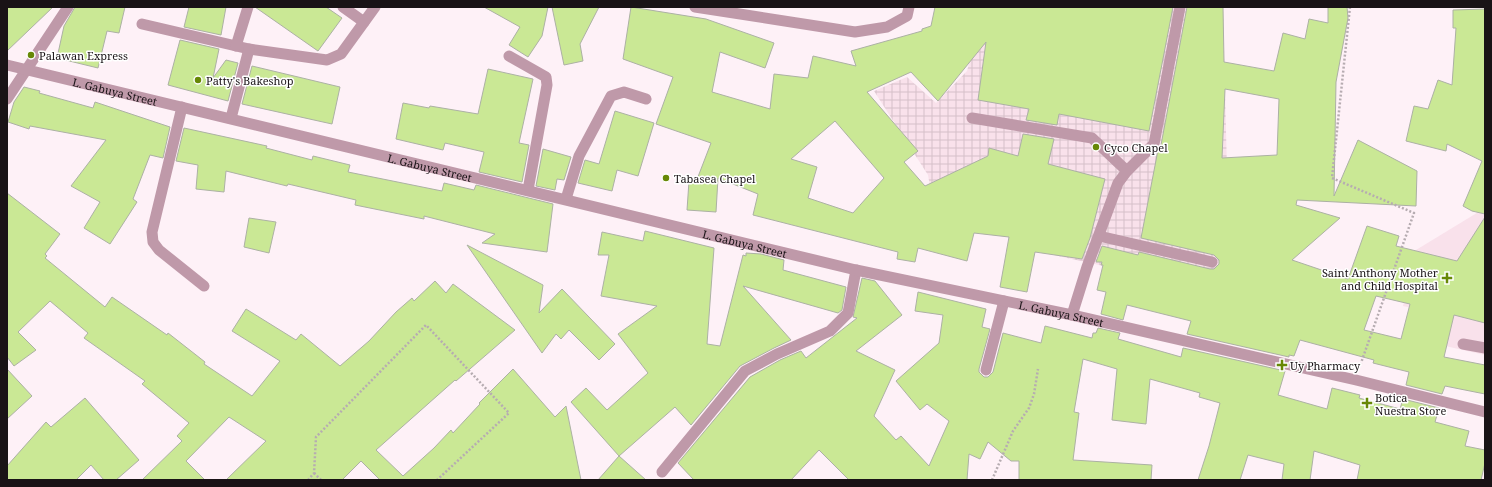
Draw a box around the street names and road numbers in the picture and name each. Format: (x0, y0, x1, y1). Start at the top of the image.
street label: L. Gabuya Street (71, 74, 159, 109)
street label: L. Gabuya Street (386, 150, 474, 185)
street label: L. Gabuya Street (701, 226, 789, 261)
street label: L. Gabuya Street (1017, 297, 1105, 330)

